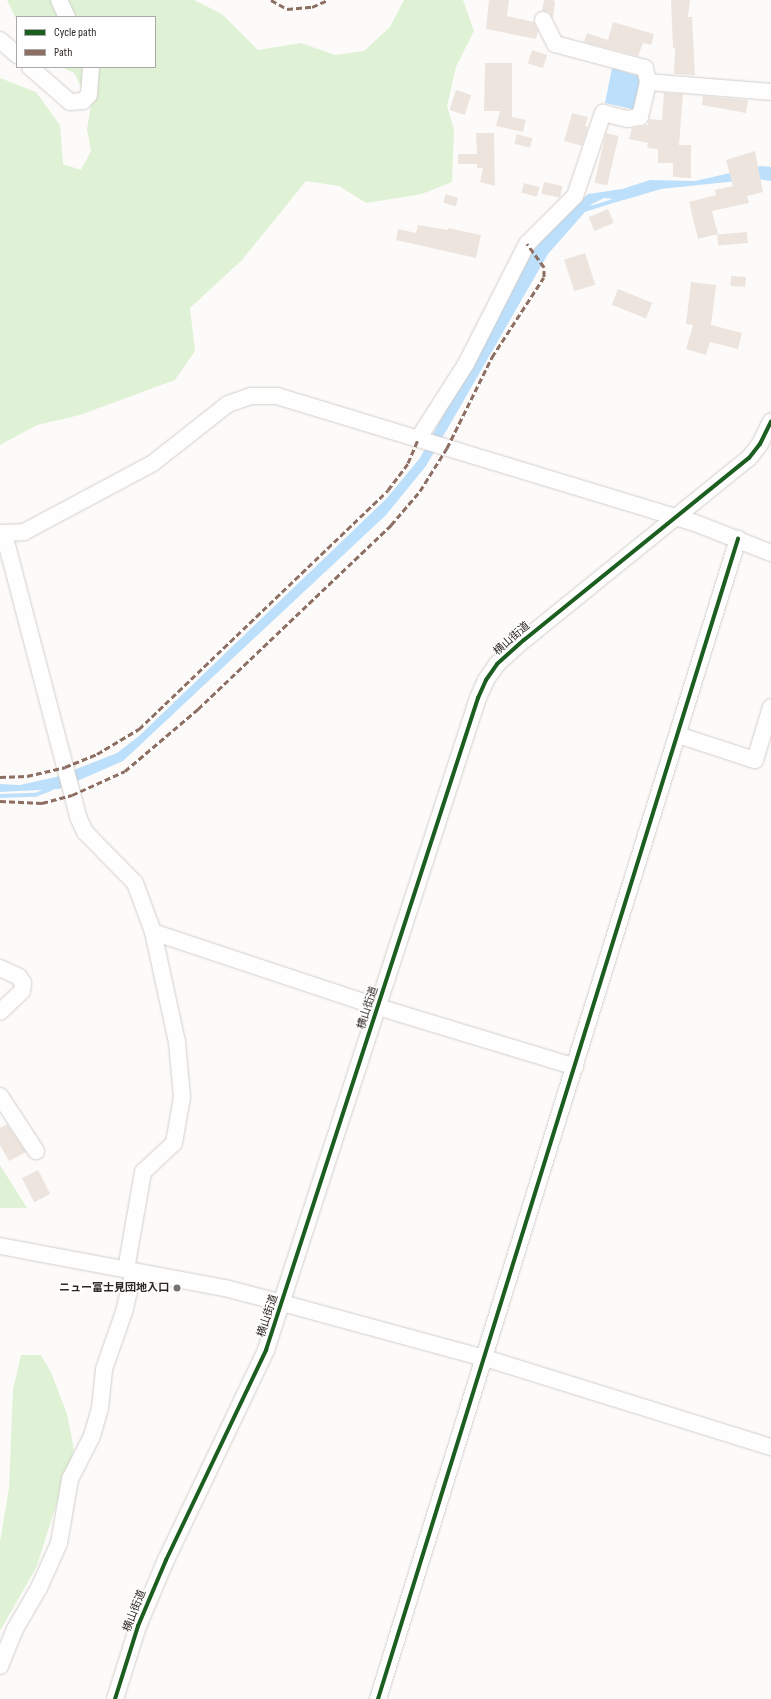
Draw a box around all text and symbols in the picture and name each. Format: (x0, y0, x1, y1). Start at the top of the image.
legend (16, 16, 156, 68)
text: Cycle path (54, 25, 96, 40)
text: Path (54, 45, 72, 60)
street label: 横山街道 (491, 620, 533, 658)
street label: 横山街道 (355, 985, 381, 1031)
place label: ニュー富士見団地入口 (59, 1281, 169, 1295)
marker: ニュー富士見団地入口 (172, 1283, 182, 1293)
street label: 横山街道 (255, 1293, 281, 1339)
street label: 横山街道 (121, 1588, 149, 1634)

